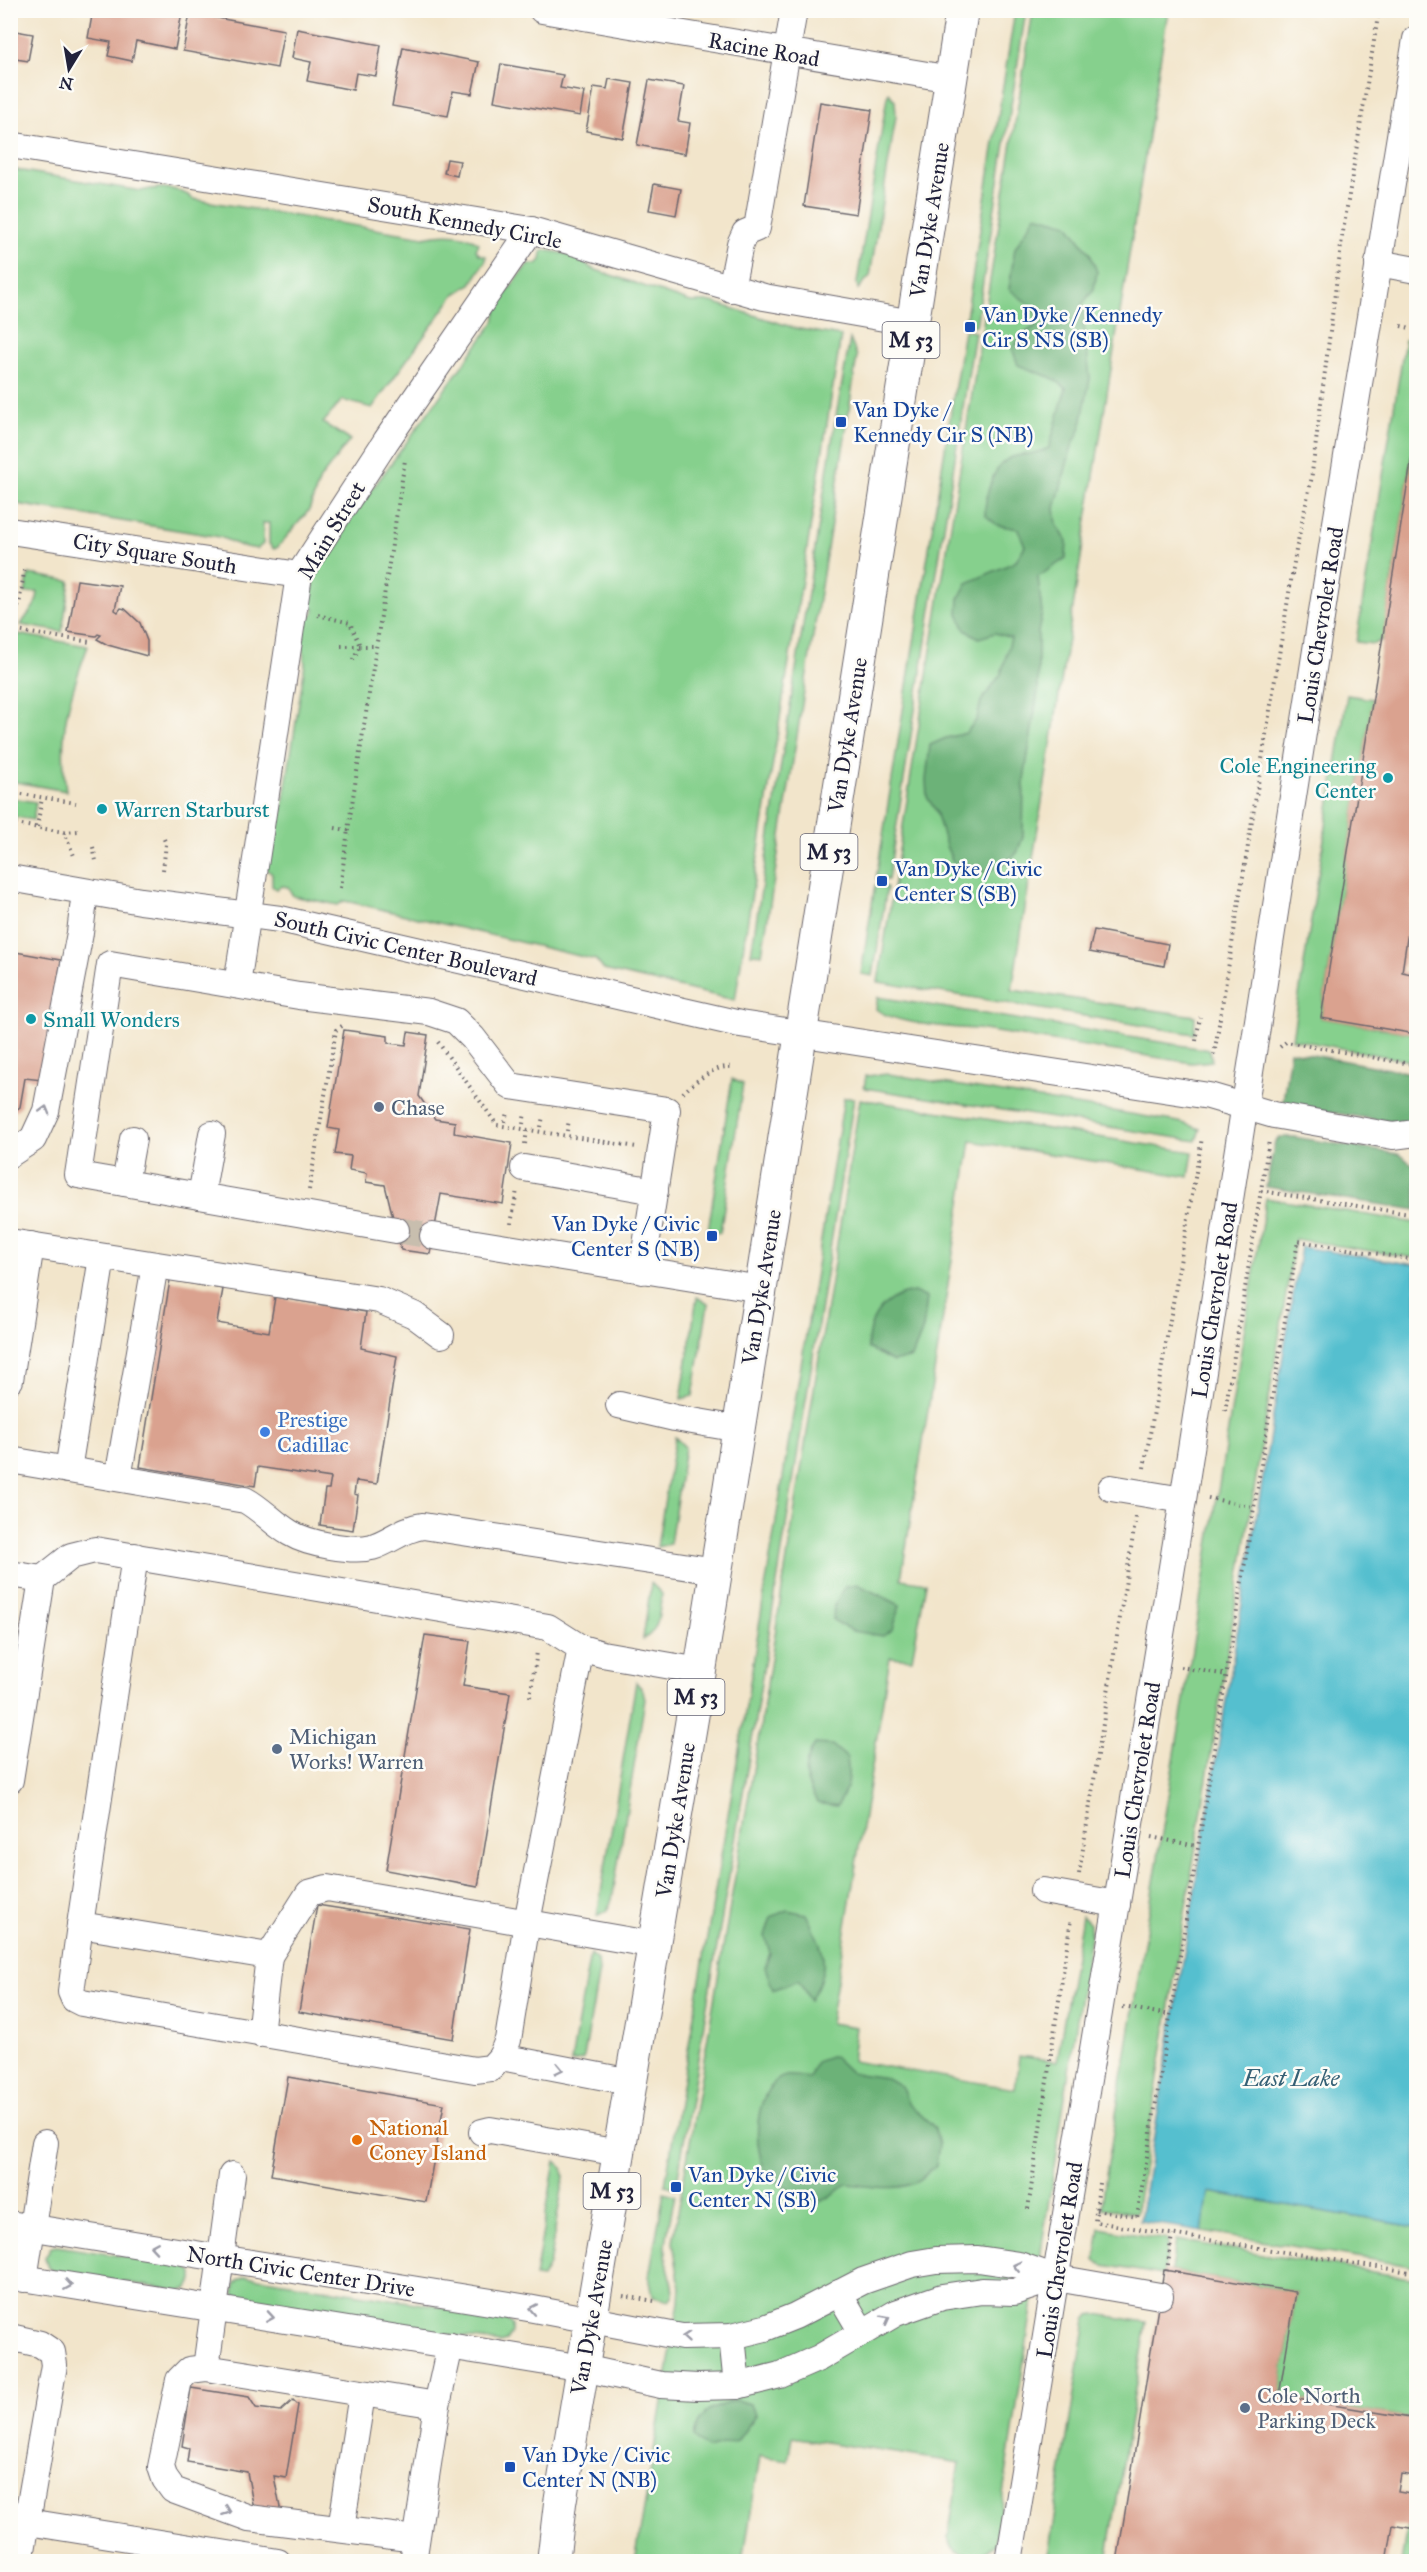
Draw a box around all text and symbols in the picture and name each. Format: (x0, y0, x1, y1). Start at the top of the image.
street label: Racine Road (706, 26, 822, 73)
north arrow (39, 39, 99, 99)
text: N (57, 73, 75, 94)
street label: Van Dyke Avenue (904, 140, 955, 301)
street label: South Kennedy Circle (365, 190, 564, 255)
place label: Van Dyke / Kennedy Cir S NS (SB) (981, 301, 1163, 353)
marker: Van Dyke / Kennedy Cir S NS (SB) (963, 320, 977, 334)
road number: M 53 (882, 322, 940, 358)
place label: Van Dyke / Kennedy Cir S (NB) (852, 396, 1034, 448)
marker: Van Dyke / Kennedy Cir S (NB) (834, 415, 848, 429)
street label: Main Street (292, 476, 371, 584)
street label: Louis Chevrolet Road (1292, 525, 1349, 725)
street label: City Square South (71, 527, 239, 580)
street label: Van Dyke Avenue (822, 655, 873, 816)
place label: Cole Engineering Center (1219, 752, 1377, 804)
marker: Cole Engineering Center (1381, 771, 1395, 785)
place label: Warren Starburst (114, 796, 270, 823)
marker: Warren Starburst (95, 802, 109, 816)
road number: M 53 (800, 834, 858, 870)
place label: Van Dyke / Civic Center S (SB) (893, 855, 1042, 907)
marker: Van Dyke / Civic Center S (SB) (875, 874, 889, 888)
street label: South Civic Center Boulevard (272, 905, 540, 992)
place label: Small Wonders (43, 1006, 180, 1033)
marker: Small Wonders (24, 1012, 38, 1026)
place label: Chase (391, 1094, 445, 1121)
marker: Chase (372, 1100, 386, 1114)
one-way arrow (38, 1105, 50, 1116)
street label: Louis Chevrolet Road (1186, 1200, 1243, 1400)
street label: Van Dyke Avenue (736, 1207, 787, 1368)
place label: Van Dyke / Civic Center S (NB) (551, 1210, 700, 1262)
marker: Van Dyke / Civic Center S (NB) (705, 1229, 719, 1243)
place label: Prestige Cadillac (277, 1406, 349, 1458)
marker: Prestige Cadillac (258, 1425, 272, 1439)
road number: M 53 (668, 1679, 724, 1715)
street label: Louis Chevrolet Road (1109, 1680, 1166, 1880)
place label: Michigan Works! Warren (289, 1723, 424, 1775)
street label: Van Dyke Avenue (650, 1740, 701, 1901)
marker: Michigan Works! Warren (270, 1742, 284, 1756)
one-way arrow (553, 2062, 563, 2075)
water label: East Lake (1241, 2063, 1341, 2093)
place label: National Coney Island (369, 2114, 487, 2166)
marker: National Coney Island (350, 2133, 364, 2147)
street label: Louis Chevrolet Road (1031, 2160, 1088, 2360)
place label: Van Dyke / Civic Center N (SB) (687, 2161, 836, 2213)
road number: M 53 (584, 2173, 640, 2209)
marker: Van Dyke / Civic Center N (SB) (669, 2180, 683, 2194)
street label: Van Dyke Avenue (564, 2237, 618, 2398)
street label: North Civic Center Drive (185, 2240, 417, 2303)
one-way arrow (150, 2242, 159, 2254)
one-way arrow (1013, 2260, 1023, 2273)
one-way arrow (64, 2279, 73, 2291)
one-way arrow (529, 2303, 539, 2316)
one-way arrow (266, 2311, 275, 2323)
one-way arrow (880, 2315, 890, 2326)
one-way arrow (682, 2331, 691, 2344)
place label: Cole North Parking Deck (1257, 2382, 1377, 2434)
marker: Cole North Parking Deck (1238, 2401, 1252, 2415)
place label: Van Dyke / Civic Center N (NB) (521, 2441, 670, 2493)
marker: Van Dyke / Civic Center N (NB) (503, 2460, 517, 2474)
one-way arrow (221, 2503, 232, 2516)

